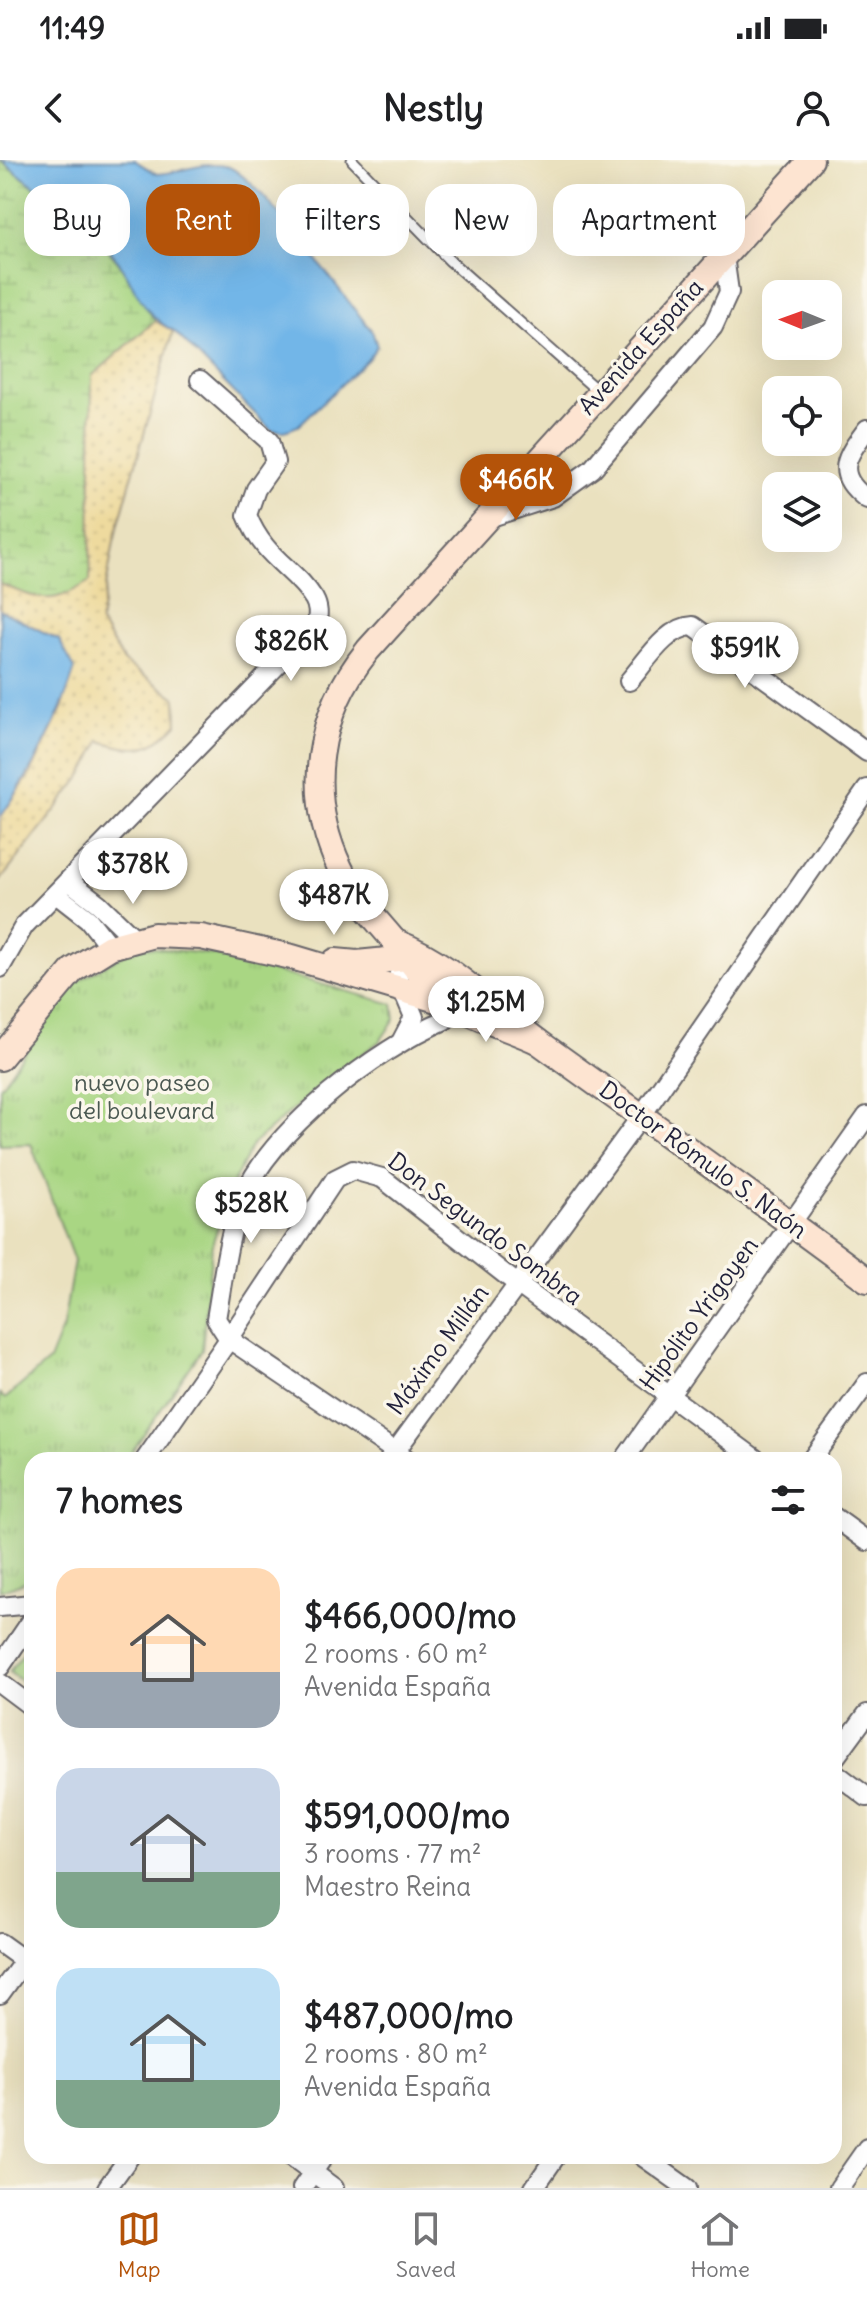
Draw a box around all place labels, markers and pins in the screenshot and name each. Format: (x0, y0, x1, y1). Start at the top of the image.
pin: $466K (460, 454, 572, 522)
pin: $826K (235, 615, 347, 683)
pin: $591K (689, 622, 801, 690)
pin: $378K (77, 838, 189, 906)
pin: $487K (278, 869, 390, 937)
pin: $1.25M (421, 976, 551, 1044)
pin: $528K (195, 1177, 307, 1245)

